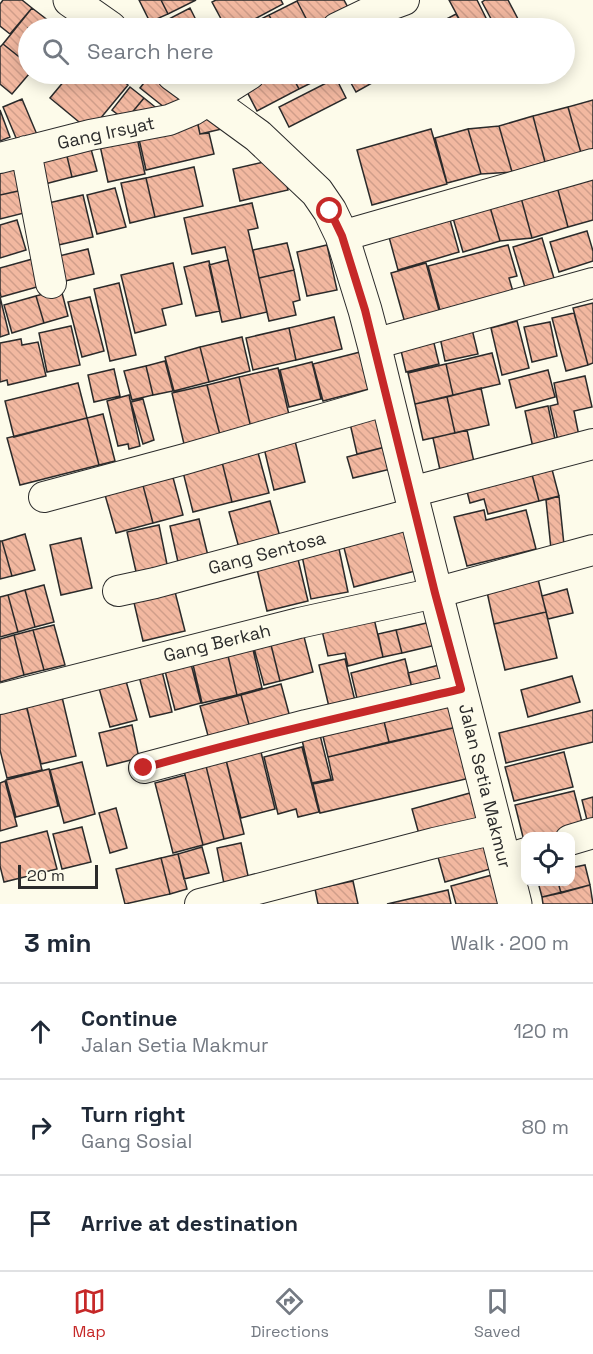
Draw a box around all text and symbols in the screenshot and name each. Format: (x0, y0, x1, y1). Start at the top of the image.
search box (18, 18, 575, 84)
icon: search (39, 35, 72, 68)
text: Search here (87, 37, 214, 65)
street label: Gang Irsyat (55, 111, 157, 154)
route start (316, 197, 342, 223)
street label: Gang Sentosa (206, 526, 328, 579)
street label: Gang Berkah (161, 618, 273, 667)
street label: Jalan Setia Makmur (454, 701, 517, 871)
route end (130, 754, 156, 780)
map controls (521, 832, 575, 886)
button: locate (521, 832, 575, 886)
scale bar (18, 862, 98, 890)
text: 20 m (27, 865, 65, 886)
text: 3 min (24, 926, 92, 960)
text: Walk · 200 m (450, 930, 569, 956)
text: Continue (81, 1004, 177, 1032)
icon: ahead (24, 1015, 57, 1048)
text: 120 m (513, 1018, 569, 1044)
text: Jalan Setia Makmur (81, 1032, 269, 1058)
text: Turn right (81, 1100, 186, 1128)
icon: right (24, 1111, 57, 1144)
text: 80 m (521, 1114, 569, 1140)
text: Gang Sosial (81, 1128, 192, 1154)
icon: arrive (24, 1207, 57, 1240)
text: Arrive at destination (81, 1209, 298, 1237)
tab: Map (72, 1285, 106, 1342)
tab: Directions (251, 1285, 329, 1342)
tab: Saved (474, 1285, 521, 1342)

